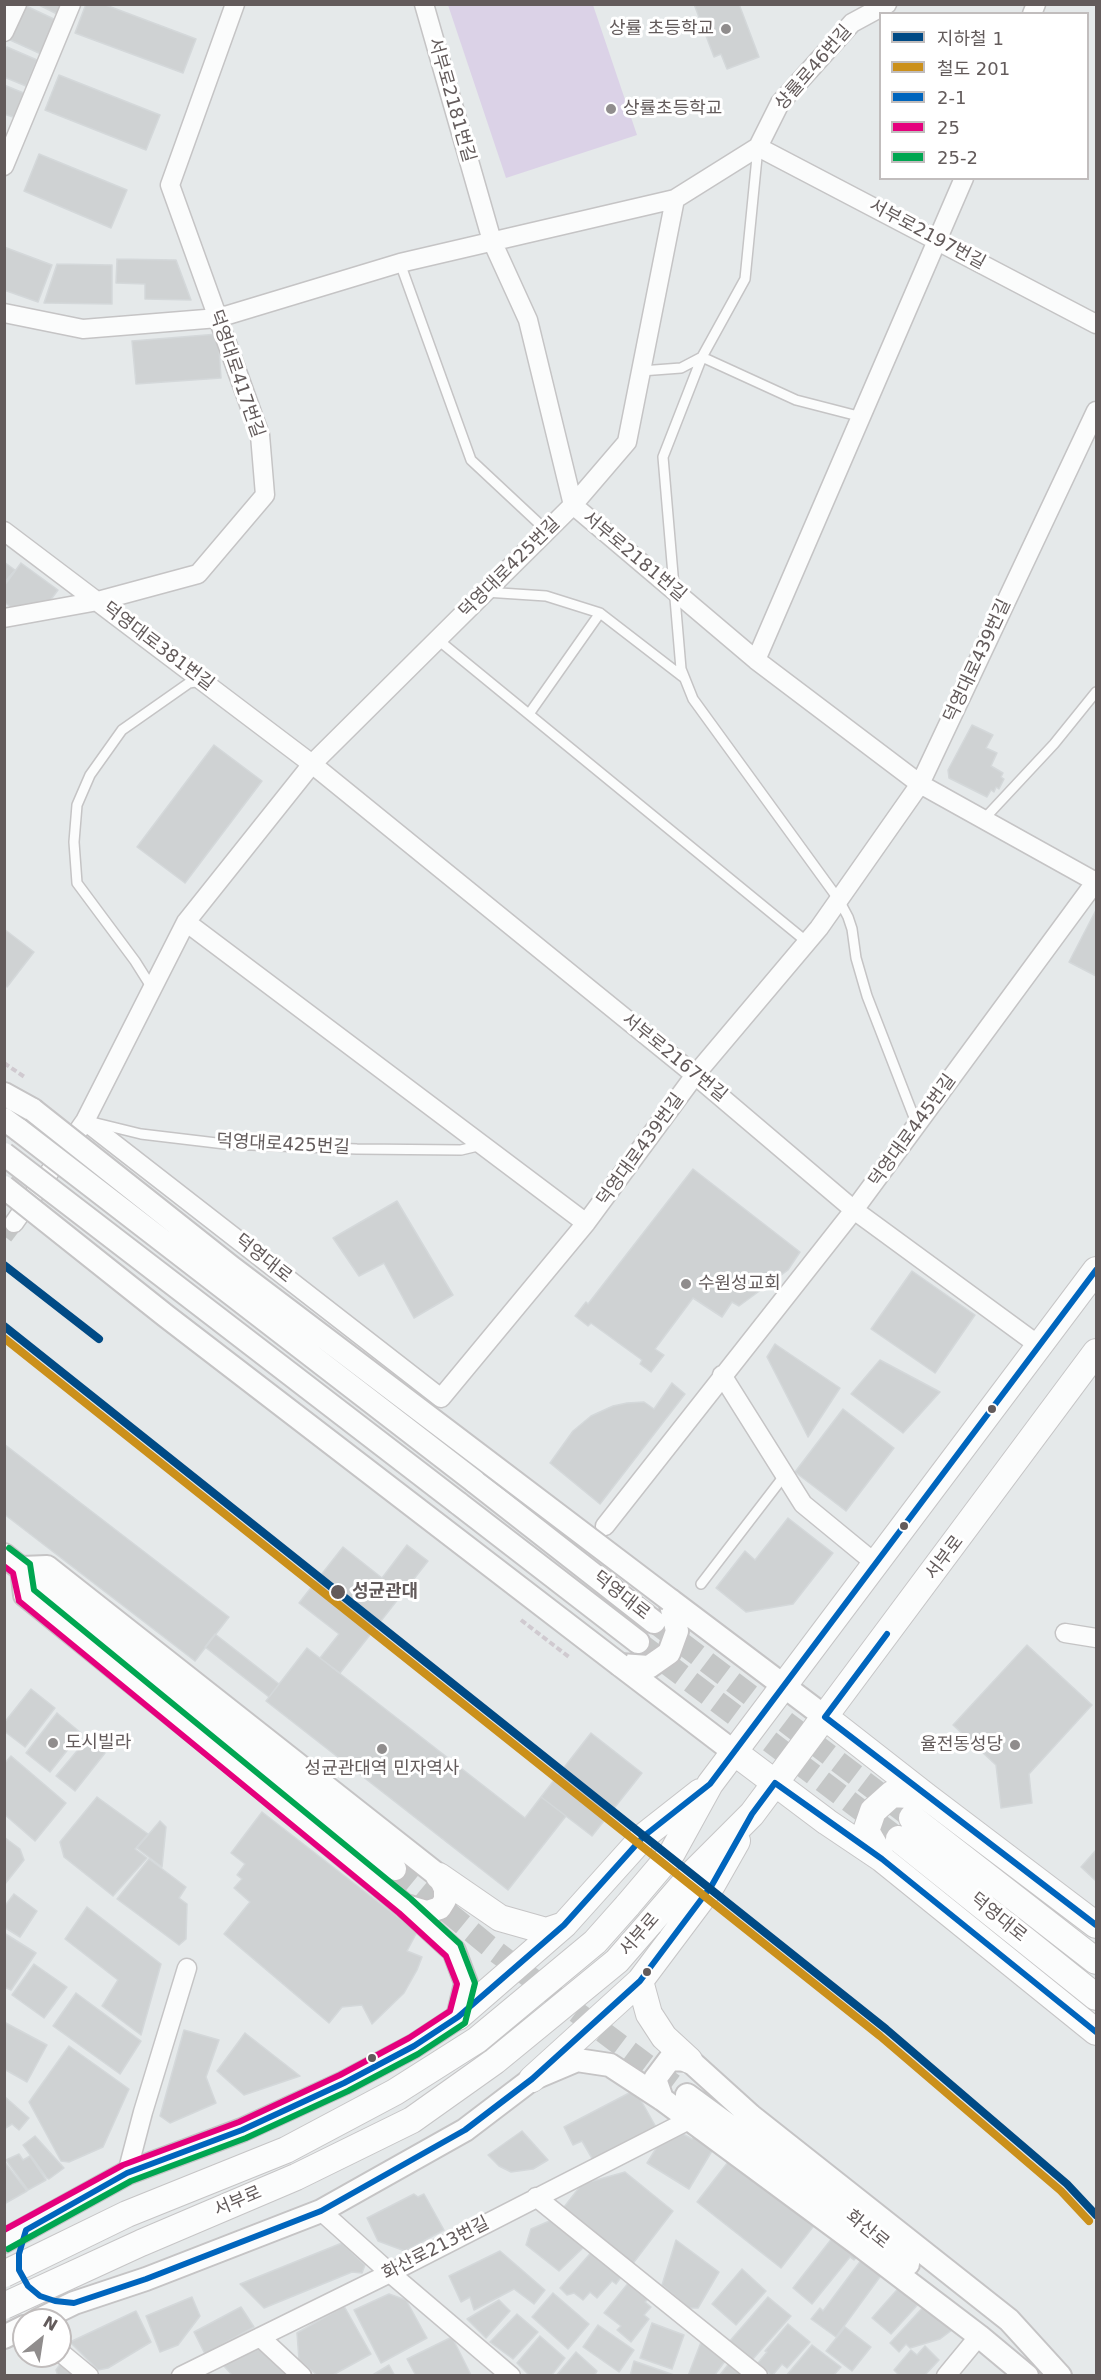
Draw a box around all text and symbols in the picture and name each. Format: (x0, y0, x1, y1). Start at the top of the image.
legend (879, 12, 1089, 180)
place label: 상률 초등학교 (609, 18, 714, 40)
street label: 상률로46번길 (771, 21, 857, 115)
marker: 상률 초등학교 (719, 22, 733, 36)
text: 지하철 1 (937, 28, 1004, 49)
street label: 서부로2181번길 (423, 35, 479, 165)
text: 철도 201 (937, 58, 1010, 79)
text: 2-1 (937, 87, 966, 108)
place label: 상률초등학교 (623, 98, 722, 120)
marker: 상률초등학교 (604, 102, 618, 116)
text: 25 (937, 117, 960, 138)
text: 25-2 (937, 147, 978, 168)
street label: 서부로2197번길 (865, 195, 989, 275)
street label: 덕영대로417번길 (204, 307, 268, 441)
street label: 서부로2181번길 (578, 507, 690, 607)
street label: 덕영대로425번길 (455, 513, 565, 623)
street label: 덕영대로439번길 (940, 596, 1016, 726)
street label: 덕영대로381번길 (98, 598, 218, 696)
street label: 서부로2167번길 (617, 1009, 731, 1107)
street label: 덕영대로445번길 (865, 1071, 961, 1191)
street label: 덕영대로439번길 (593, 1090, 689, 1210)
street label: 덕영대로425번길 (216, 1131, 350, 1159)
street label: 덕영대로 (230, 1230, 296, 1288)
place label: 수원성교회 (698, 1273, 781, 1295)
marker: 수원성교회 (679, 1277, 693, 1291)
unlabelled marker (986, 1403, 998, 1415)
unlabelled marker (898, 1520, 910, 1532)
street label: 서부로 (921, 1532, 969, 1584)
street label: 덕영대로 (588, 1567, 654, 1625)
place label: 성균관대 (352, 1581, 418, 1603)
marker: 성균관대 (329, 1583, 347, 1601)
place label: 도시빌라 (65, 1732, 131, 1754)
place label: 율전동성당 (920, 1734, 1003, 1756)
marker: 도시빌라 (46, 1736, 60, 1750)
marker: 율전동성당 (1008, 1738, 1022, 1752)
marker: 성균관대역 민자역사 (375, 1742, 389, 1756)
place label: 성균관대역 민자역사 (305, 1758, 459, 1780)
street label: 덕영대로 (965, 1889, 1031, 1947)
street label: 서부로 (616, 1909, 664, 1961)
unlabelled marker (641, 1966, 653, 1978)
unlabelled marker (366, 2052, 378, 2064)
street label: 서부로 (211, 2182, 265, 2222)
street label: 화산로 (841, 2206, 893, 2254)
street label: 화산로213번길 (379, 2213, 493, 2285)
north arrow (12, 2308, 72, 2368)
text: N (40, 2312, 61, 2335)

